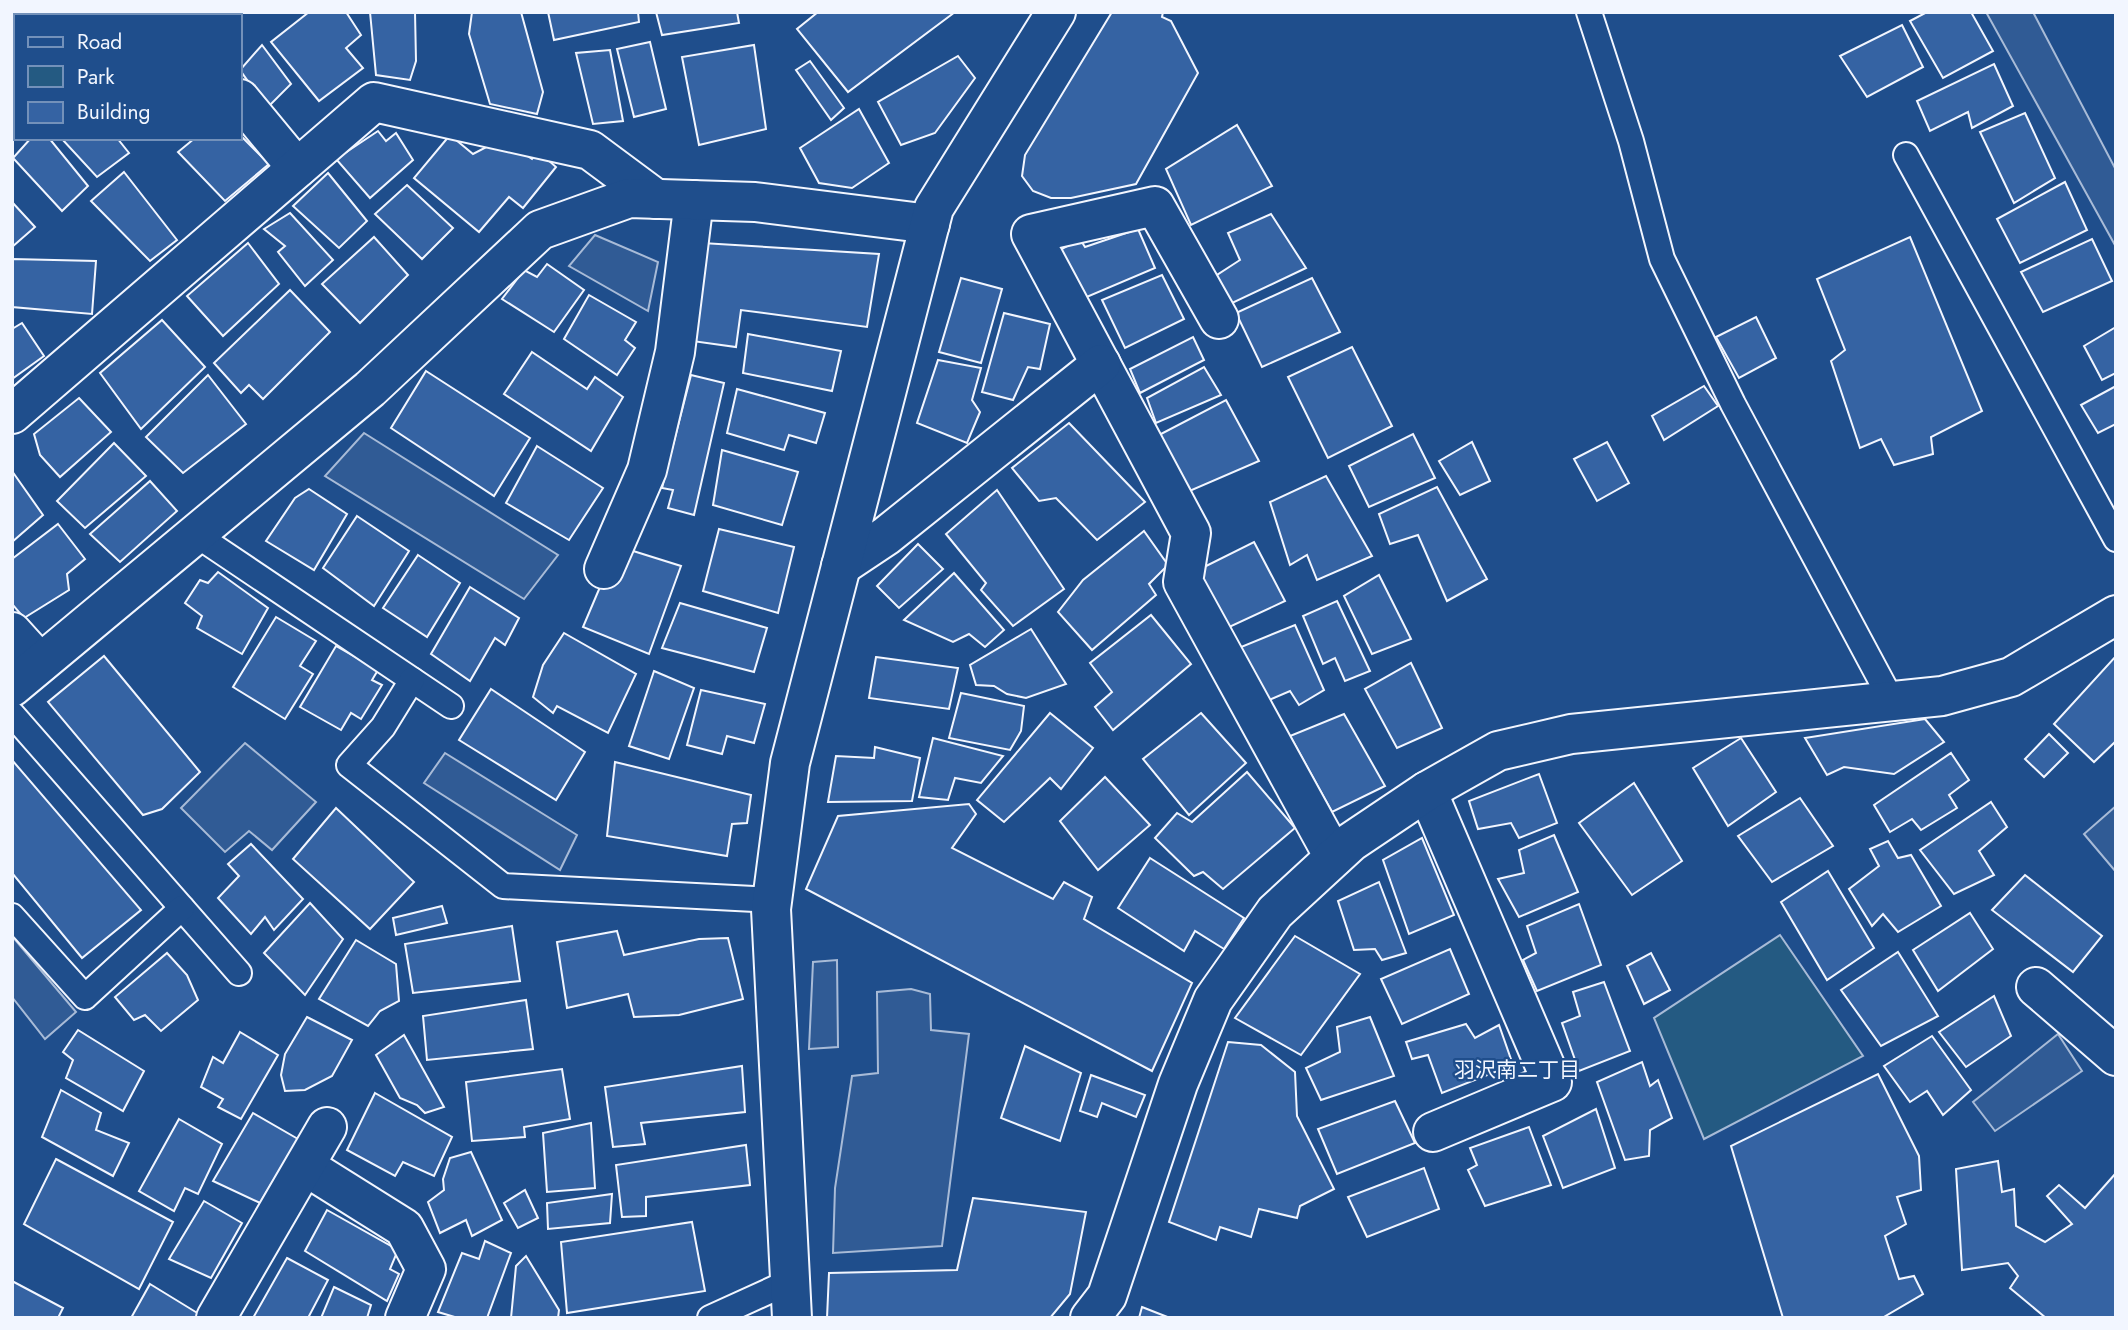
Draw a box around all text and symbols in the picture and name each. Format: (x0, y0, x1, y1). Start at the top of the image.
legend (14, 14, 242, 140)
text: Road (77, 27, 122, 57)
text: Park (77, 62, 115, 92)
text: Building (77, 97, 150, 127)
district label: 羽沢南二丁目 (1454, 1055, 1580, 1085)

